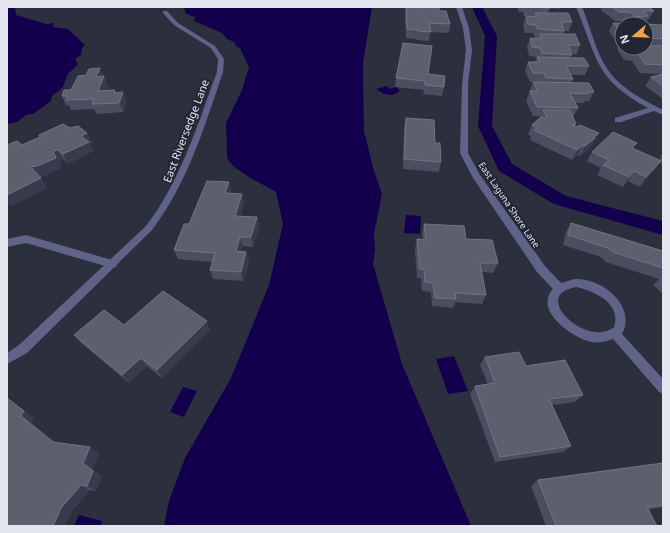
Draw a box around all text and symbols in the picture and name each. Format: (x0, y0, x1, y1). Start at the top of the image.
north arrow (614, 16, 654, 56)
text: N (616, 33, 633, 46)
street label: East Riversedge Lane (159, 77, 212, 185)
street label: East Laguna Shore Lane (476, 159, 543, 250)

